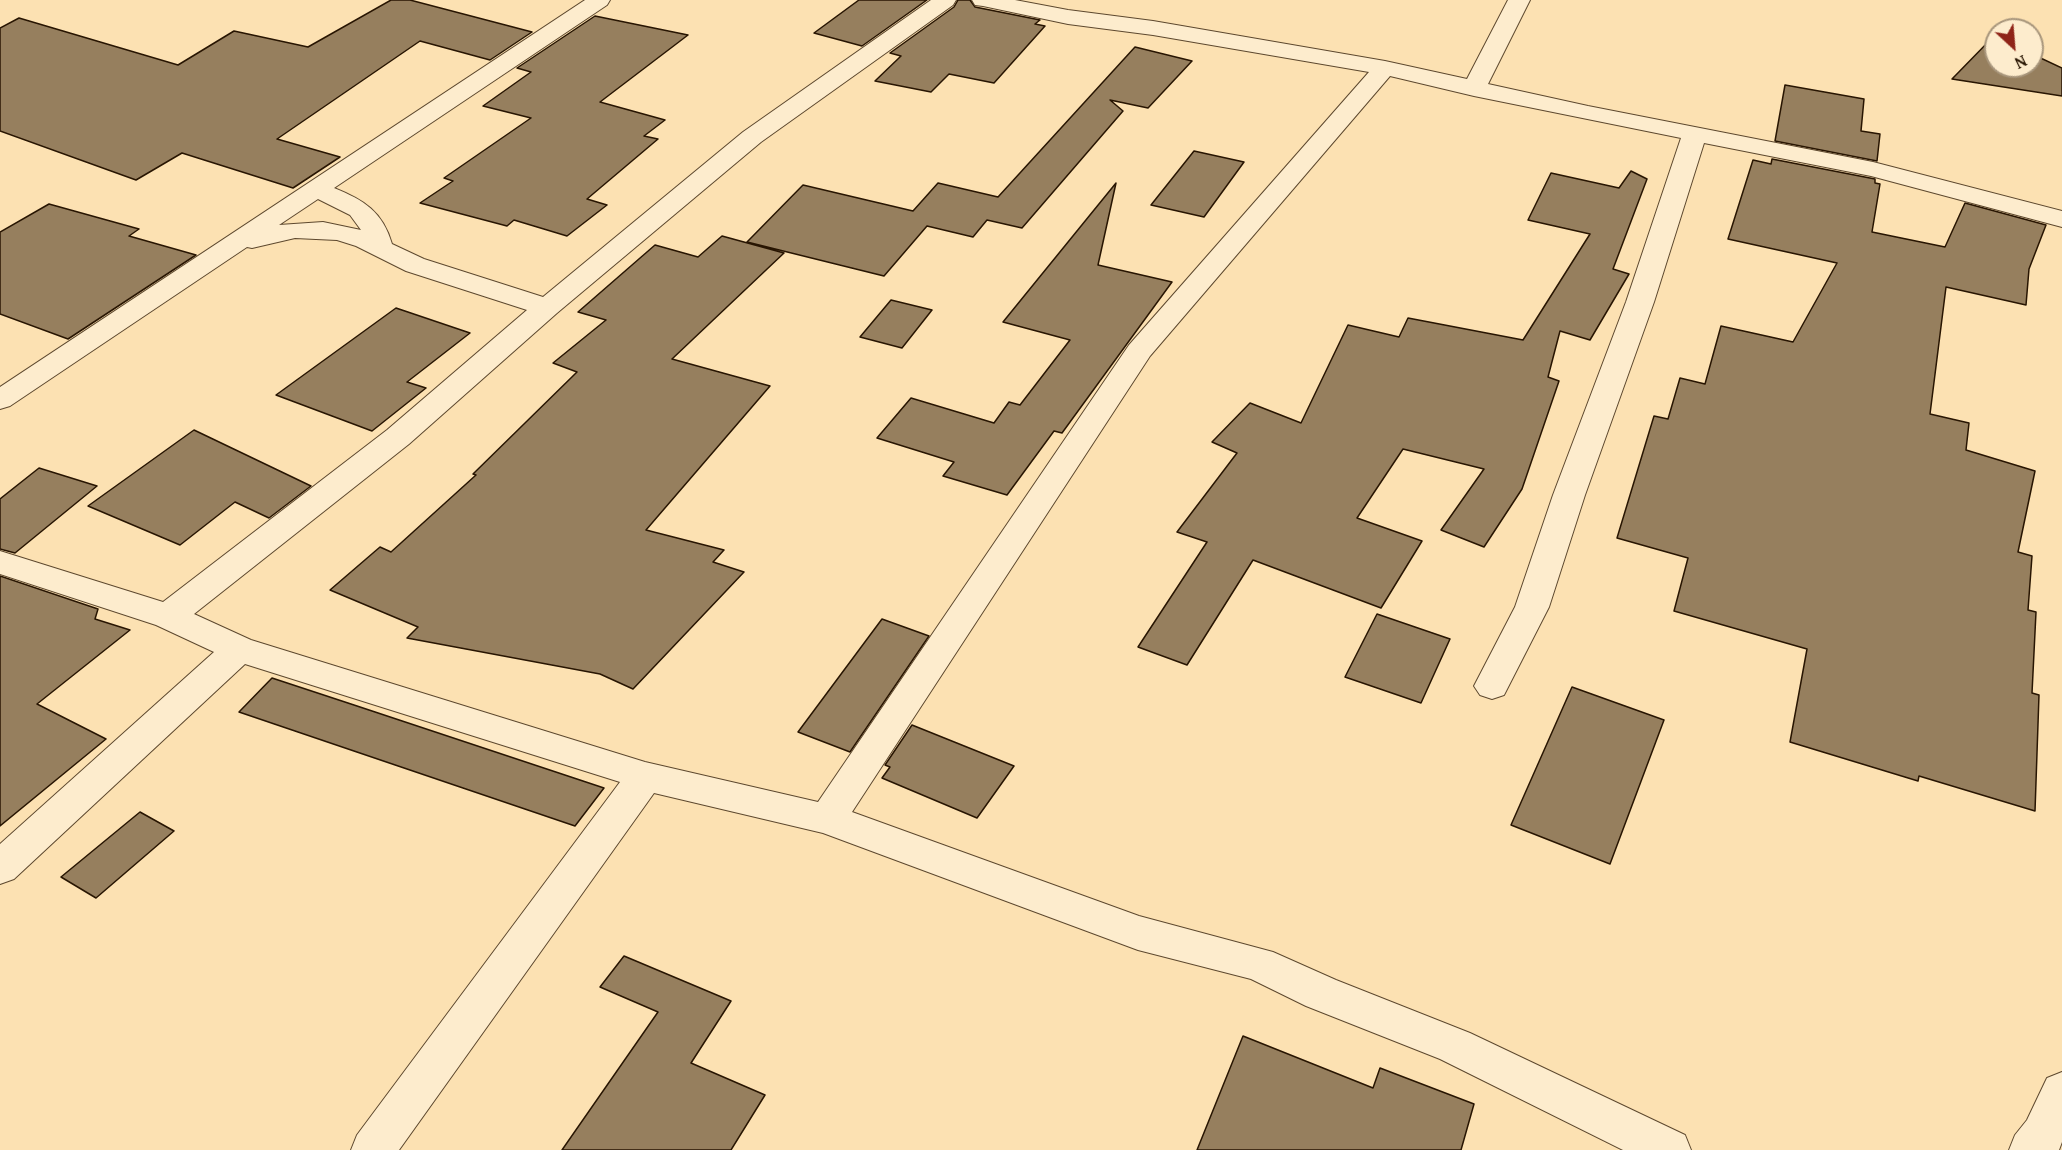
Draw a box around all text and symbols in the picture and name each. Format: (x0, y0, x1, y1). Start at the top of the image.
north arrow (1984, 18, 2044, 78)
text: N (2011, 49, 2031, 76)

